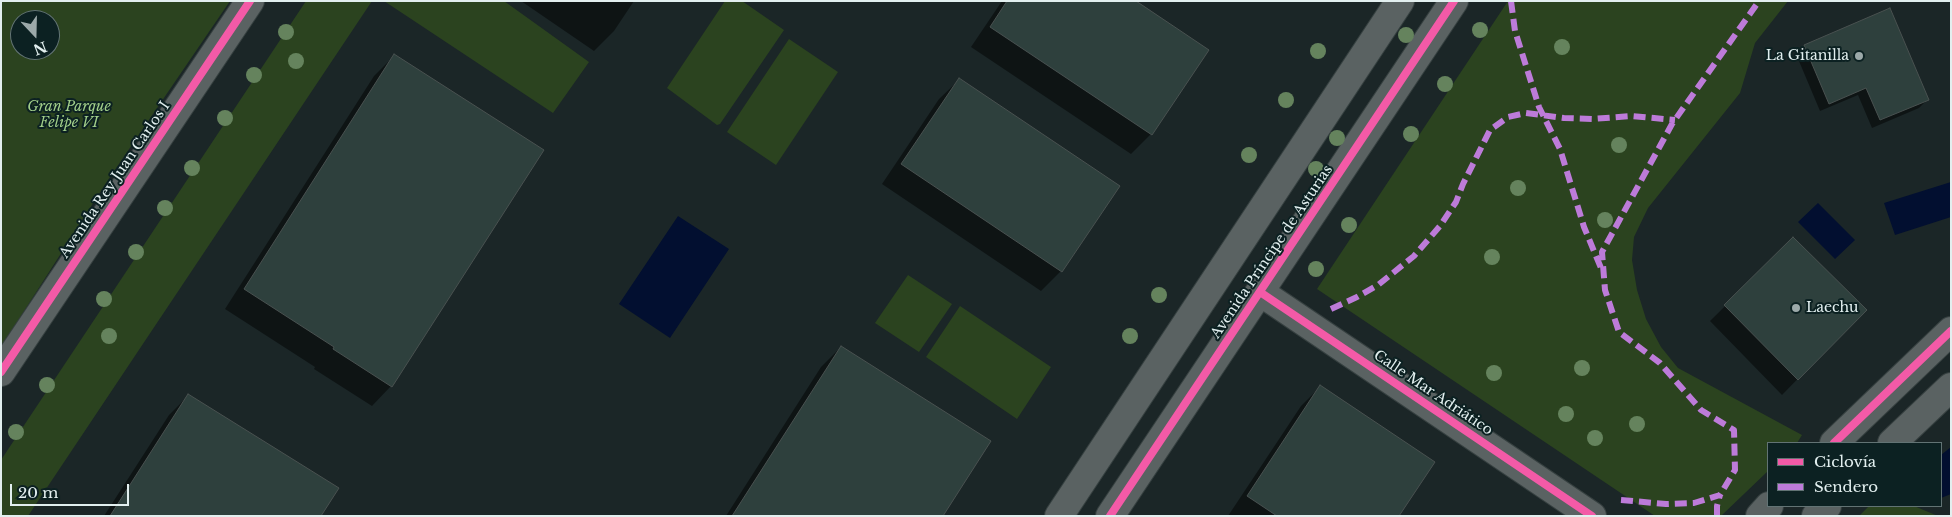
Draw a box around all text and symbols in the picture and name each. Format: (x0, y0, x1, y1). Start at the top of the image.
north arrow (10, 10, 60, 60)
text: N (31, 37, 49, 59)
place label: La Gitanilla (1766, 48, 1849, 64)
marker: La Gitanilla (1853, 50, 1865, 62)
park label: Gran Parque Felipe VI (27, 99, 111, 132)
street label: Avenida Rey Juan Carlos I (56, 99, 174, 261)
street label: Avenida Príncipe de Asturias (1208, 162, 1336, 342)
place label: Laechu (1806, 300, 1858, 316)
marker: Laechu (1790, 302, 1802, 314)
street label: Calle Mar Adriático (1370, 347, 1496, 439)
legend (1767, 442, 1942, 507)
text: Ciclovía (1814, 452, 1876, 471)
scale bar (12, 474, 131, 506)
text: Sendero (1814, 477, 1878, 496)
text: 20 m (18, 483, 58, 502)

